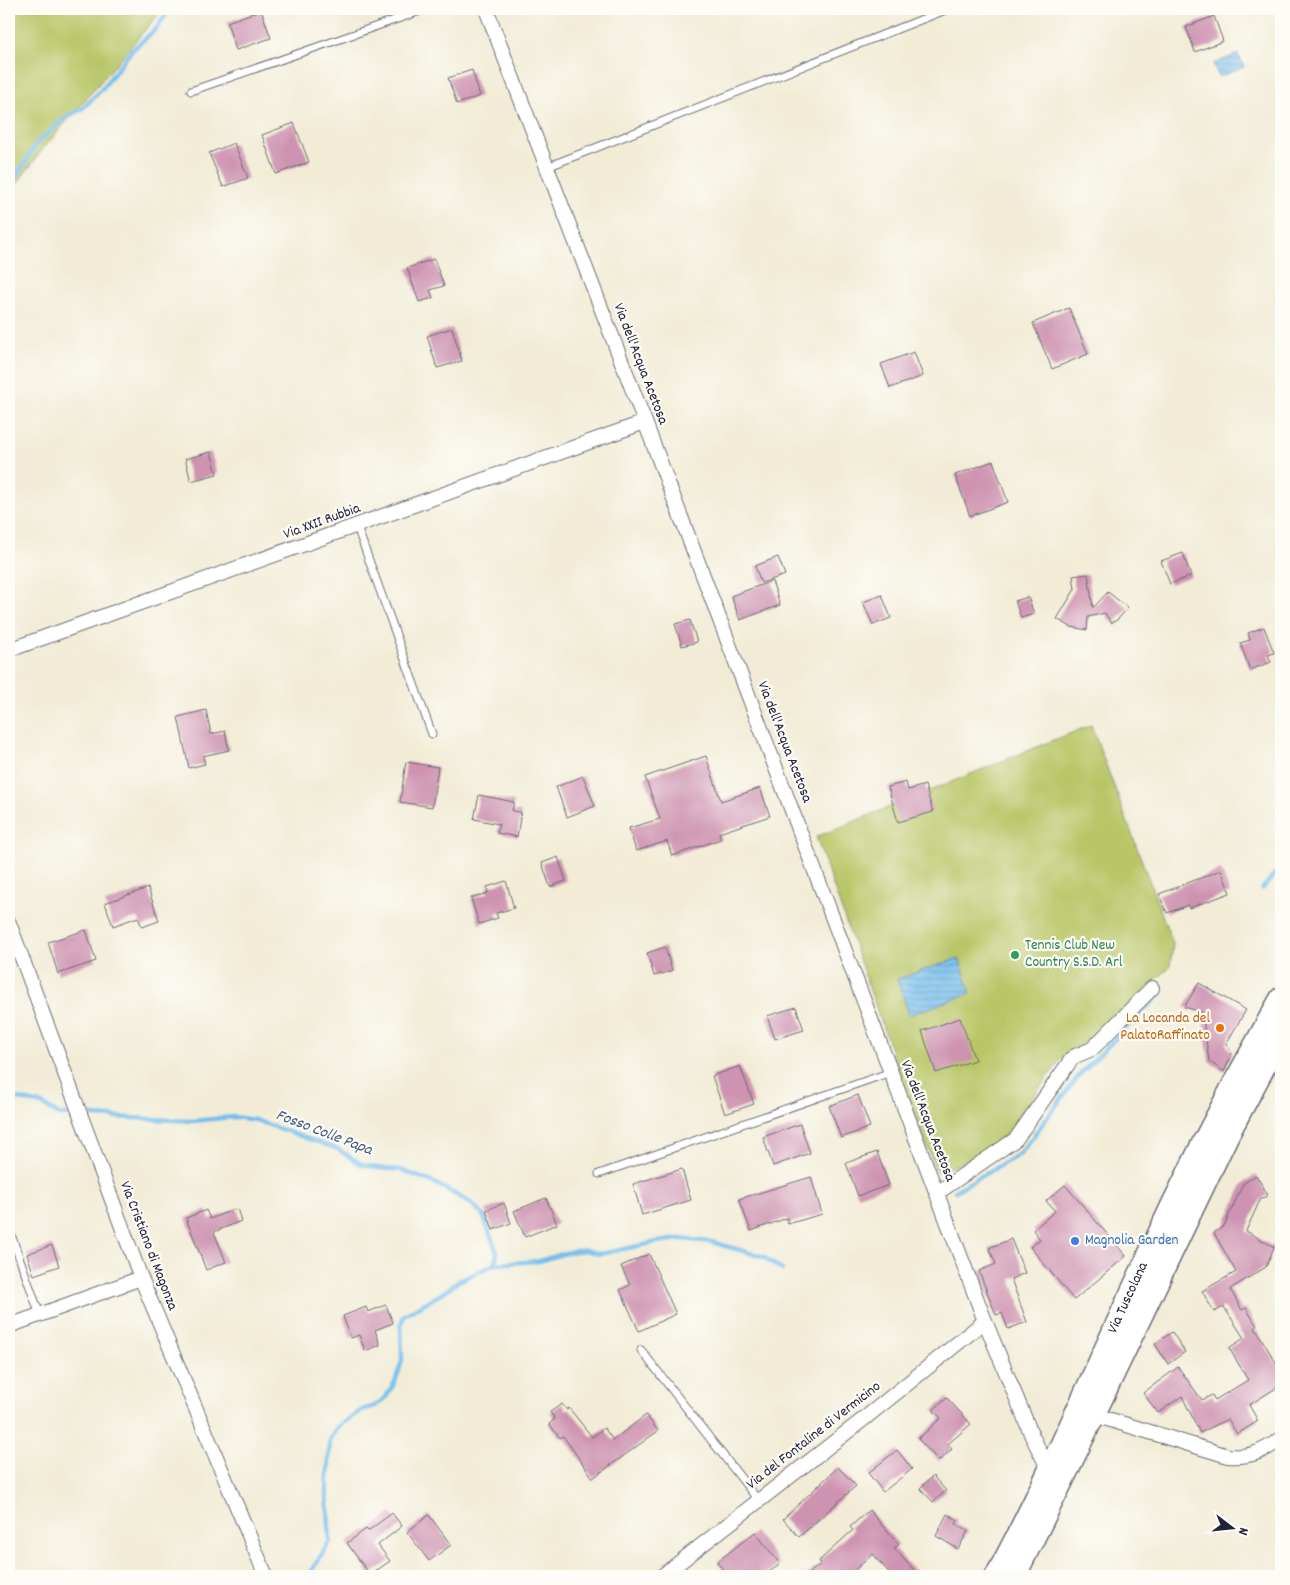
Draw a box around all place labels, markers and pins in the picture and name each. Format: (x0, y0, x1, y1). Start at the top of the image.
place label: Tennis Club New Country S.S.D. Arl (1025, 935, 1123, 974)
marker: Tennis Club New Country S.S.D. Arl (1009, 949, 1021, 961)
place label: La Locanda del PalatoRaffinato (1120, 1008, 1210, 1047)
marker: La Locanda del PalatoRaffinato (1214, 1022, 1226, 1034)
place label: Magnolia Garden (1085, 1230, 1179, 1252)
marker: Magnolia Garden (1069, 1235, 1081, 1247)

